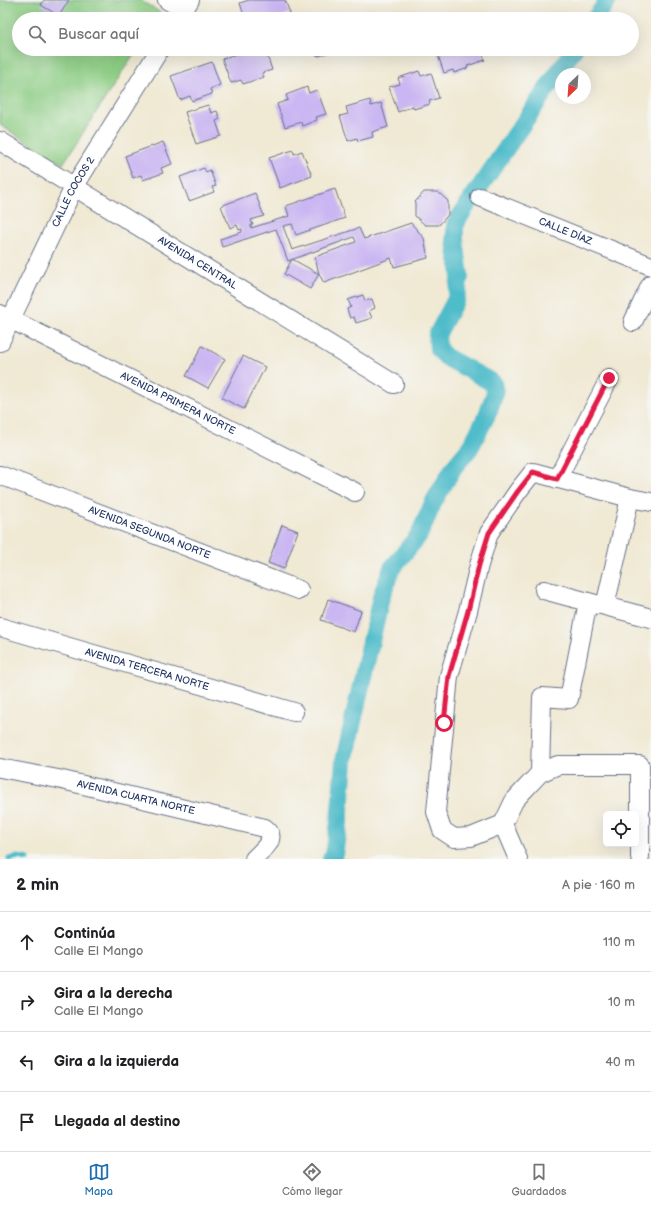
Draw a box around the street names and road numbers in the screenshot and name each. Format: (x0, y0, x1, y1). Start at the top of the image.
street label: CALLE COCOS 2 (50, 155, 97, 229)
street label: CALLE DÍAZ (537, 215, 595, 248)
street label: AVENIDA CENTRAL (156, 234, 239, 292)
street label: AVENIDA PRIMERA NORTE (118, 369, 238, 437)
street label: AVENIDA SEGUNDA NORTE (87, 504, 212, 562)
street label: AVENIDA TERCERA NORTE (84, 646, 211, 693)
street label: AVENIDA CUARTA NORTE (76, 778, 196, 817)

